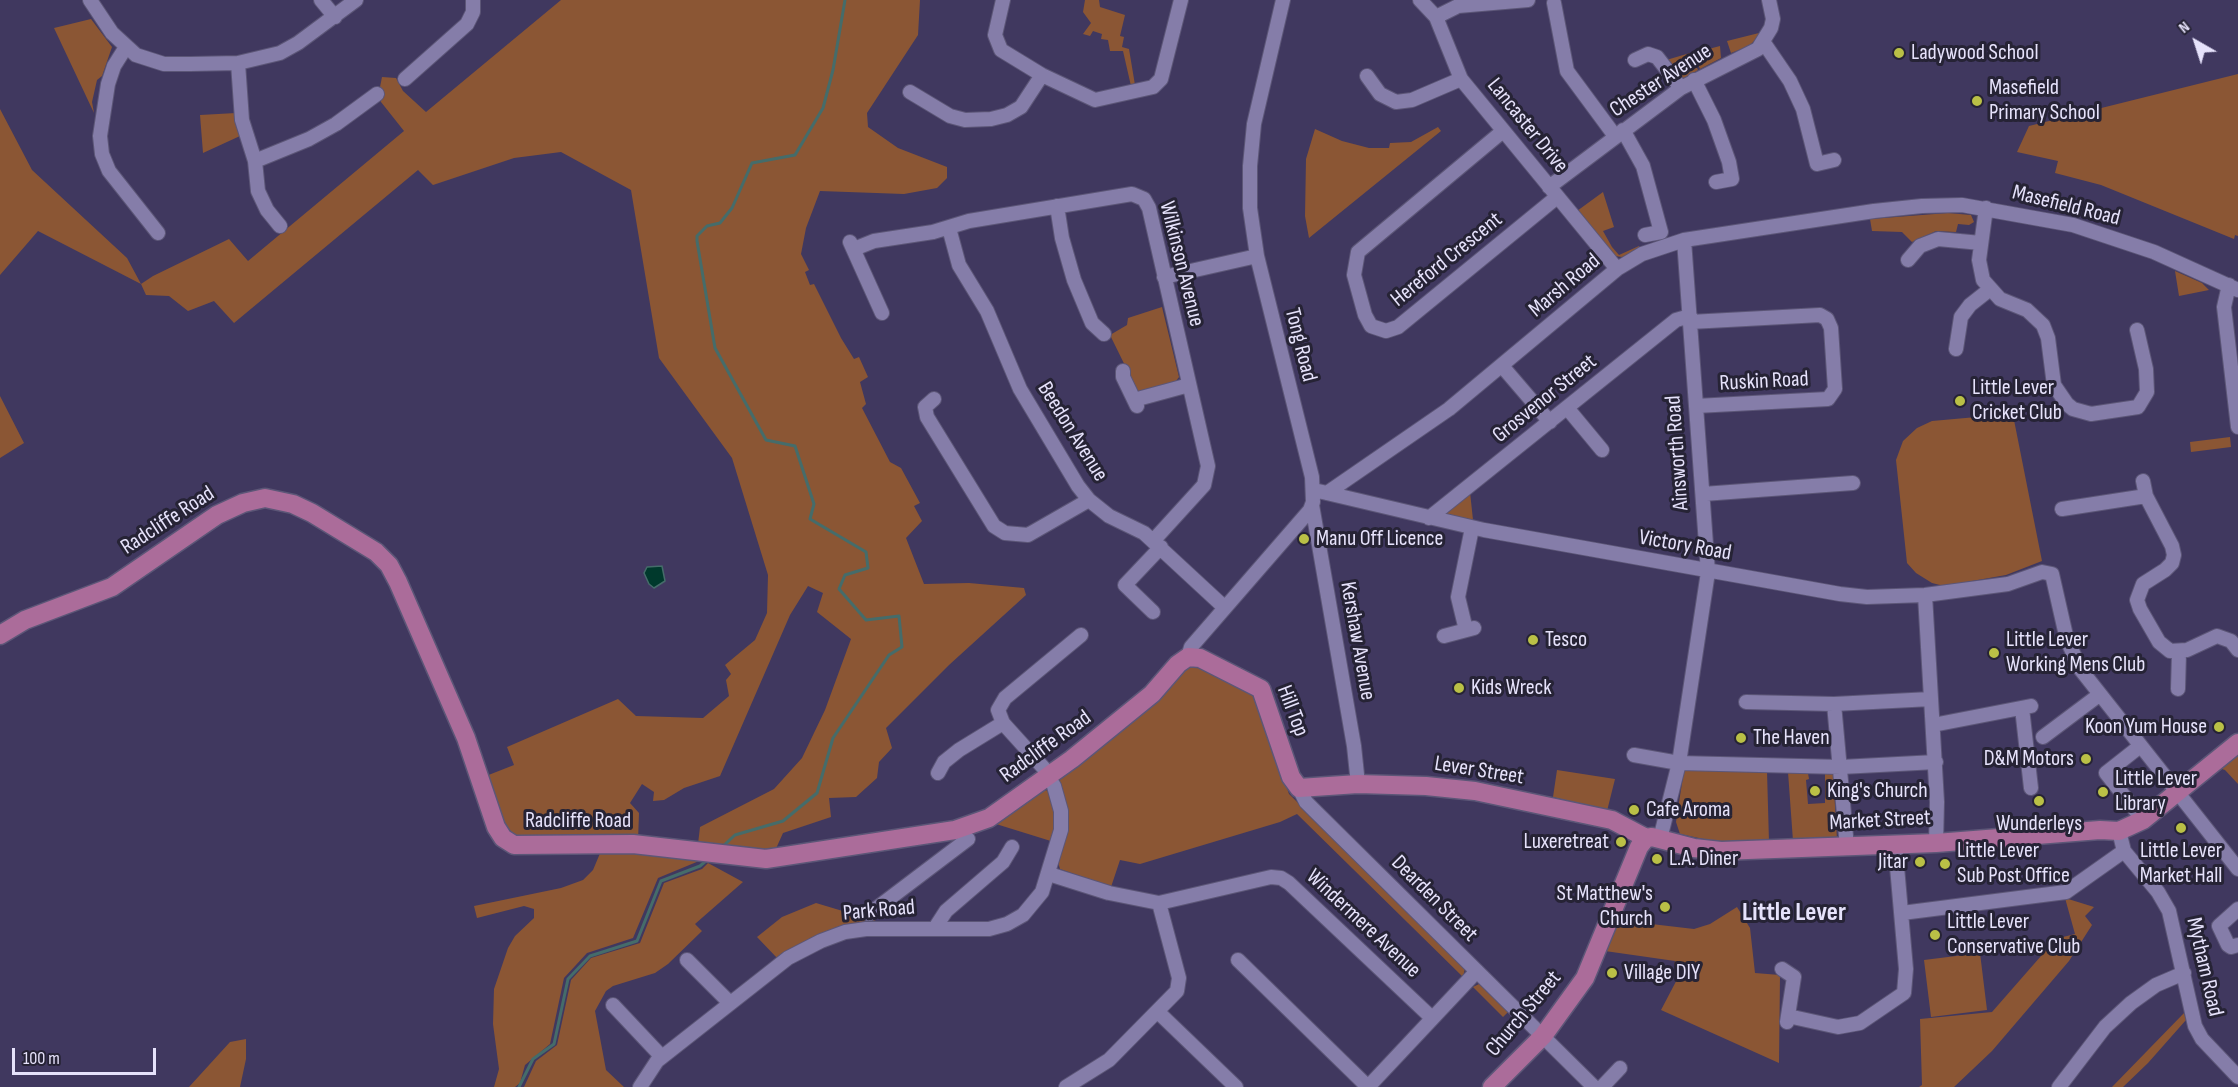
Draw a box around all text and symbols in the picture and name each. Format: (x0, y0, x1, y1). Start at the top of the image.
north arrow (2166, 12, 2226, 72)
text: N (2175, 18, 2194, 38)
street label: Chester Avenue (1605, 38, 1717, 124)
place label: Ladywood School (1911, 40, 2038, 66)
marker: Ladywood School (1892, 46, 1906, 60)
street label: Lancaster Drive (1481, 73, 1573, 179)
place label: Masefield Primary School (1989, 75, 2100, 126)
marker: Masefield Primary School (1970, 94, 1984, 108)
street label: Masefield Road (2009, 180, 2123, 232)
street label: Wilkinson Avenue (1153, 199, 1209, 329)
street label: Hereford Crescent (1386, 207, 1508, 313)
street label: Marsh Road (1524, 249, 1606, 323)
street label: Tong Road (1278, 305, 1322, 385)
street label: Grosvenor Street (1488, 349, 1602, 449)
street label: Ruskin Road (1719, 366, 1809, 398)
place label: Little Lever Cricket Club (1972, 375, 2062, 427)
street label: Beedon Avenue (1031, 377, 1113, 487)
marker: Little Lever Cricket Club (1953, 394, 1967, 408)
street label: Ainsworth Road (1661, 395, 1695, 511)
street label: Radcliffe Road (116, 481, 220, 561)
street label: Victory Road (1637, 525, 1733, 567)
place label: Manu Off Licence (1316, 526, 1443, 552)
marker: Manu Off Licence (1297, 532, 1311, 546)
street label: Kershaw Avenue (1334, 580, 1380, 702)
place label: Tesco (1545, 627, 1587, 653)
place label: Little Lever Working Mens Club (2006, 627, 2145, 678)
marker: Tesco (1526, 633, 1540, 647)
marker: Little Lever Working Mens Club (1987, 646, 2001, 660)
place label: Kids Wreck (1471, 675, 1552, 701)
marker: Kids Wreck (1452, 681, 1466, 695)
street label: Hill Top (1270, 682, 1314, 740)
street label: Radcliffe Road (995, 705, 1097, 789)
place label: Koon Yum House (2085, 714, 2207, 740)
marker: Koon Yum House (2212, 720, 2226, 734)
place label: The Haven (1753, 725, 1830, 751)
marker: The Haven (1734, 731, 1748, 745)
place label: D&M Motors (1984, 746, 2074, 772)
street label: Lever Street (1432, 751, 1526, 791)
marker: D&M Motors (2079, 752, 2093, 766)
place label: Little Lever Library (2115, 766, 2197, 818)
place label: King's Church (1827, 778, 1928, 804)
marker: King's Church (1808, 784, 1822, 798)
marker: Little Lever Library (2096, 785, 2110, 799)
marker: Wunderleys (2032, 794, 2046, 808)
place label: Cafe Aroma (1646, 797, 1731, 823)
marker: Cafe Aroma (1627, 803, 1641, 817)
street label: Market Street (1829, 805, 1931, 837)
street label: Radcliffe Road (525, 808, 631, 834)
place label: Wunderleys (1996, 811, 2082, 837)
marker: Little Lever Market Hall (2174, 821, 2188, 835)
place label: Luxeretreat (1524, 829, 1609, 855)
marker: Luxeretreat (1614, 835, 1628, 849)
place label: Little Lever Sub Post Office (1957, 838, 2070, 890)
place label: Little Lever Market Hall (2140, 838, 2222, 890)
place label: L.A. Diner (1669, 846, 1738, 872)
place label: Jitar (1878, 849, 1908, 875)
street label: Dearden Street (1385, 850, 1483, 948)
marker: L.A. Diner (1650, 852, 1664, 866)
marker: Jitar (1913, 855, 1927, 869)
marker: Little Lever Sub Post Office (1938, 857, 1952, 871)
street label: Windermere Avenue (1300, 864, 1426, 984)
place label: St Matthew's Church (1557, 881, 1653, 932)
street label: Park Road (842, 895, 916, 927)
district label: Little Lever (1742, 897, 1846, 929)
marker: St Matthew's Church (1658, 900, 1672, 914)
place label: Little Lever Conservative Club (1947, 909, 2080, 960)
street label: Mytham Road (2180, 915, 2228, 1019)
marker: Little Lever Conservative Club (1928, 928, 1942, 942)
place label: Village DIY (1624, 960, 1700, 986)
street label: Church Street (1481, 966, 1567, 1062)
marker: Village DIY (1605, 966, 1619, 980)
scale bar (15, 1036, 159, 1074)
text: 100 m (23, 1048, 60, 1069)

